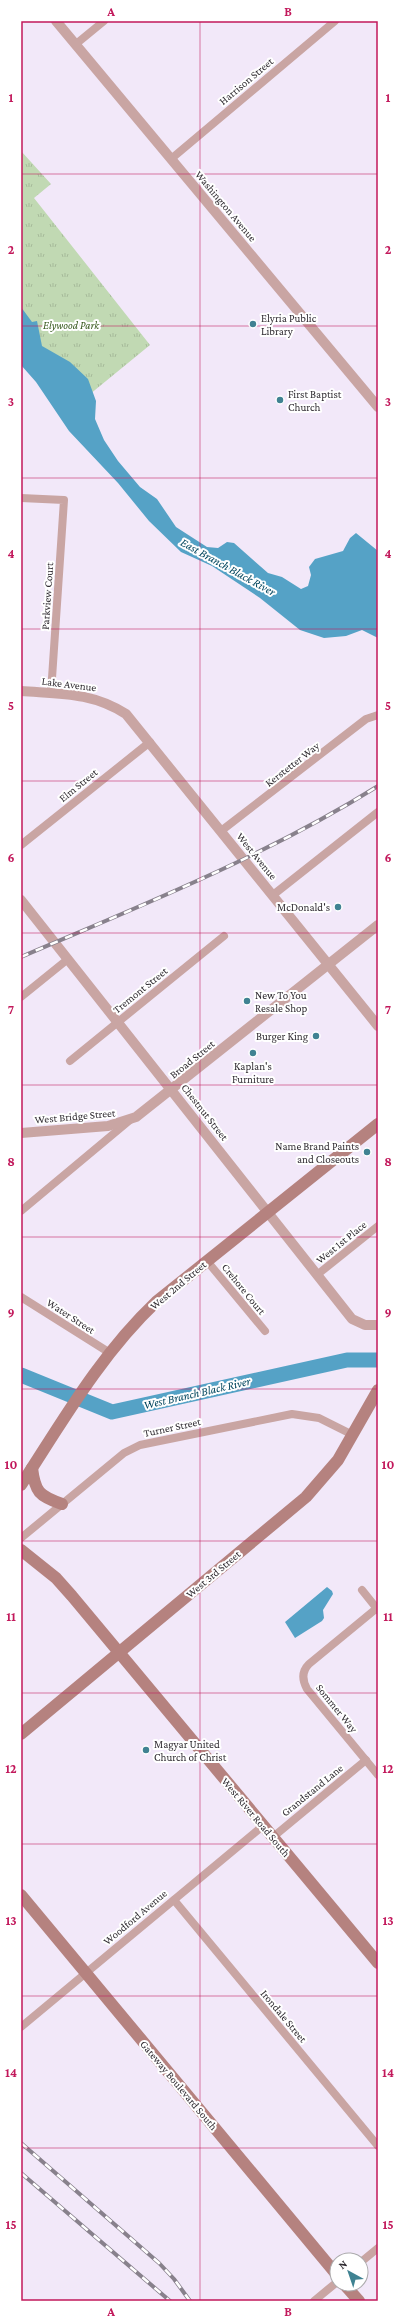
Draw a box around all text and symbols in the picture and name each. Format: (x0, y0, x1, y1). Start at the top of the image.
text: A (106, 4, 115, 19)
text: B (284, 4, 292, 19)
street label: Harrison Street (217, 55, 276, 107)
text: 1 (9, 90, 14, 105)
text: 1 (386, 90, 391, 105)
street label: Washington Avenue (192, 168, 259, 244)
text: 2 (8, 242, 15, 257)
text: 2 (385, 242, 392, 257)
place label: Elyria Public Library (261, 312, 317, 338)
park label: Elywood Park (43, 319, 100, 332)
marker: Elyria Public Library (248, 319, 258, 329)
place label: First Baptist Church (288, 388, 342, 413)
text: 3 (8, 394, 14, 409)
text: 3 (385, 394, 391, 409)
marker: First Baptist Church (275, 395, 285, 405)
water label: East Branch Black River (178, 535, 279, 599)
text: 4 (7, 546, 15, 561)
text: 4 (384, 546, 392, 561)
street label: Parkview Court (39, 562, 55, 630)
street label: Lake Avenue (41, 675, 97, 693)
text: 5 (8, 698, 14, 713)
text: 5 (385, 698, 391, 713)
street label: Kerstetter Way (263, 739, 323, 790)
street label: Elm Street (57, 766, 100, 804)
street label: West Avenue (234, 830, 280, 882)
text: 6 (7, 850, 15, 865)
text: 6 (384, 850, 392, 865)
place label: McDonald's (277, 901, 330, 913)
marker: McDonald's (333, 902, 343, 912)
street label: Tremont Street (111, 964, 170, 1015)
place label: New To You Resale Shop (255, 989, 308, 1015)
marker: New To You Resale Shop (242, 996, 252, 1006)
text: 7 (8, 1002, 14, 1017)
text: 7 (385, 1002, 391, 1017)
place label: Burger King (256, 1030, 309, 1043)
marker: Burger King (311, 1031, 321, 1041)
street label: Broad Street (167, 1037, 217, 1081)
marker: Kaplan's Furniture (248, 1048, 258, 1058)
place label: Kaplan's Furniture (232, 1060, 274, 1085)
street label: Chestnut Street (179, 1081, 231, 1143)
street label: West Bridge Street (34, 1106, 116, 1127)
place label: Name Brand Paints and Closeouts (275, 1140, 359, 1165)
marker: Name Brand Paints and Closeouts (362, 1147, 372, 1157)
text: 8 (7, 1154, 15, 1169)
text: 8 (384, 1154, 392, 1169)
street label: West 1st Place (314, 1218, 369, 1266)
street label: West 2nd Street (148, 1258, 209, 1312)
street label: Crehore Court (220, 1261, 268, 1317)
street label: Water Street (45, 1296, 98, 1336)
text: 9 (7, 1305, 15, 1320)
text: 9 (384, 1305, 392, 1320)
water label: West Branch Black River (142, 1374, 253, 1412)
street label: Turner Street (142, 1415, 202, 1439)
text: 10 (5, 1457, 17, 1472)
text: 10 (382, 1457, 394, 1472)
street label: West 3rd Street (183, 1548, 243, 1600)
text: 11 (6, 1609, 16, 1624)
text: 11 (383, 1609, 393, 1624)
street label: Sommer Way (313, 1681, 361, 1736)
place label: Magyar United Church of Christ (154, 1738, 227, 1763)
marker: Magyar United Church of Christ (141, 1745, 151, 1755)
text: 12 (5, 1761, 17, 1776)
street label: Grandstand Lane (279, 1761, 345, 1818)
text: 12 (382, 1761, 394, 1776)
street label: West River Road South (219, 1775, 293, 1859)
street label: Woodford Avenue (101, 1887, 169, 1947)
text: 13 (5, 1913, 17, 1928)
text: 13 (382, 1913, 394, 1928)
street label: Irondale Street (259, 1987, 310, 2045)
street label: Gateway Boulevard South (137, 2038, 220, 2133)
text: 14 (5, 2065, 17, 2080)
text: 14 (382, 2065, 394, 2080)
text: 15 (5, 2217, 17, 2232)
text: 15 (382, 2217, 394, 2232)
north arrow (329, 2252, 369, 2292)
text: N (336, 2257, 350, 2271)
text: A (106, 2304, 115, 2319)
text: B (284, 2304, 292, 2319)

